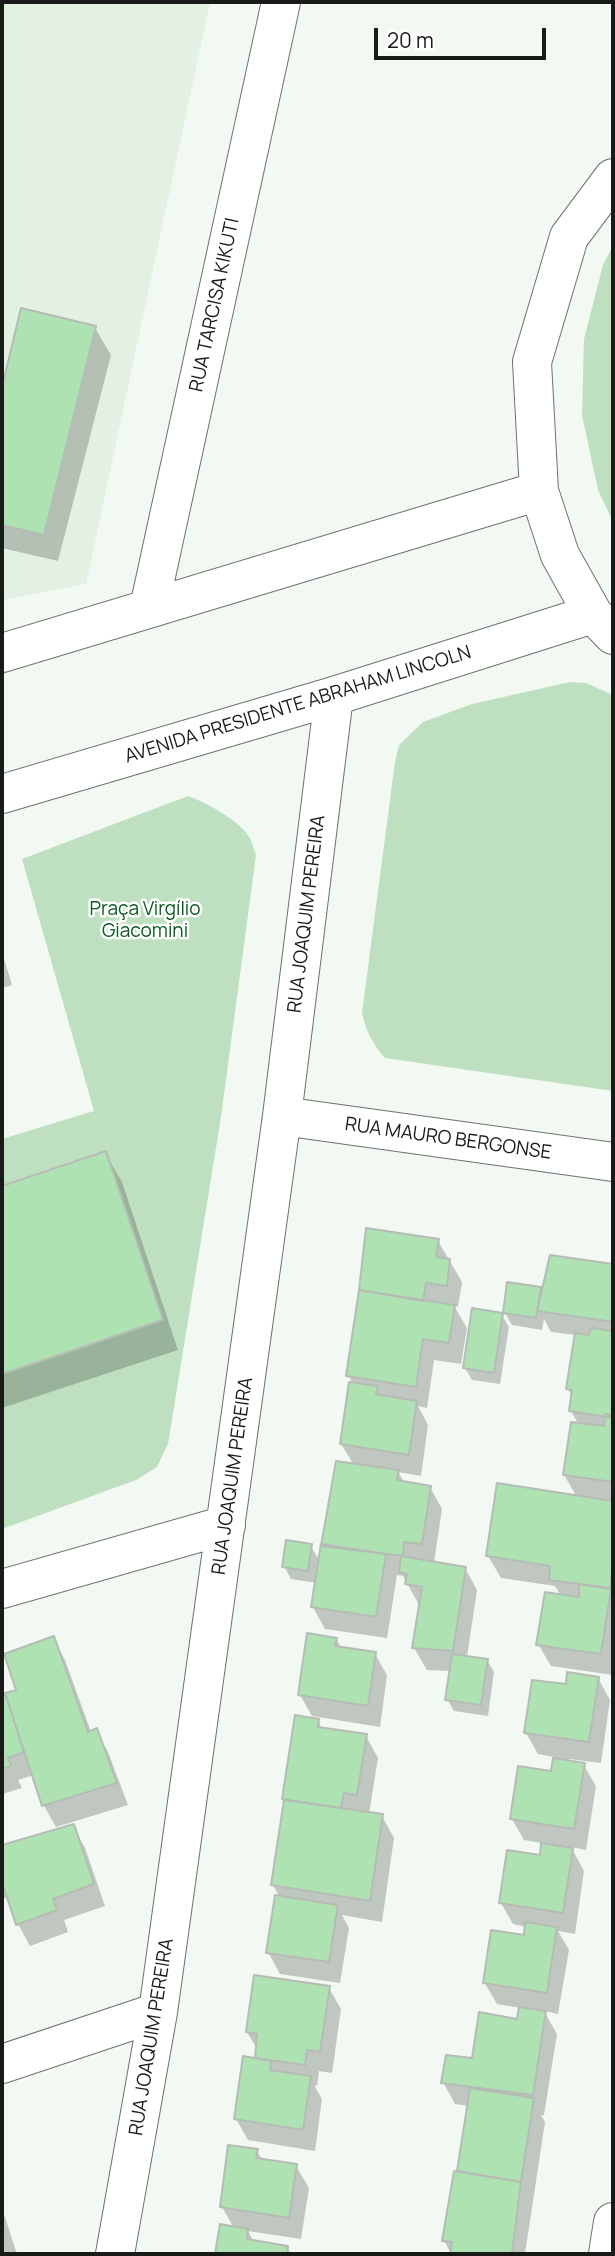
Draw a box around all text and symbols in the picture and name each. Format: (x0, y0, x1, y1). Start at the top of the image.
scale bar (377, 14, 548, 58)
text: 20 m (387, 26, 434, 54)
street label: RUA TARCISA KIKUTI (185, 216, 245, 394)
street label: AVENIDA PRESIDENTE ABRAHAM LINCOLN (122, 641, 474, 769)
street label: RUA JOAQUIM PEREIRA (284, 814, 330, 1014)
park label: Praça Virgílio Giacomini (89, 899, 201, 943)
street label: RUA MAURO BERGONSE (343, 1113, 553, 1165)
street label: RUA JOAQUIM PEREIRA (208, 1376, 258, 1576)
street label: RUA JOAQUIM PEREIRA (125, 1937, 179, 2137)

